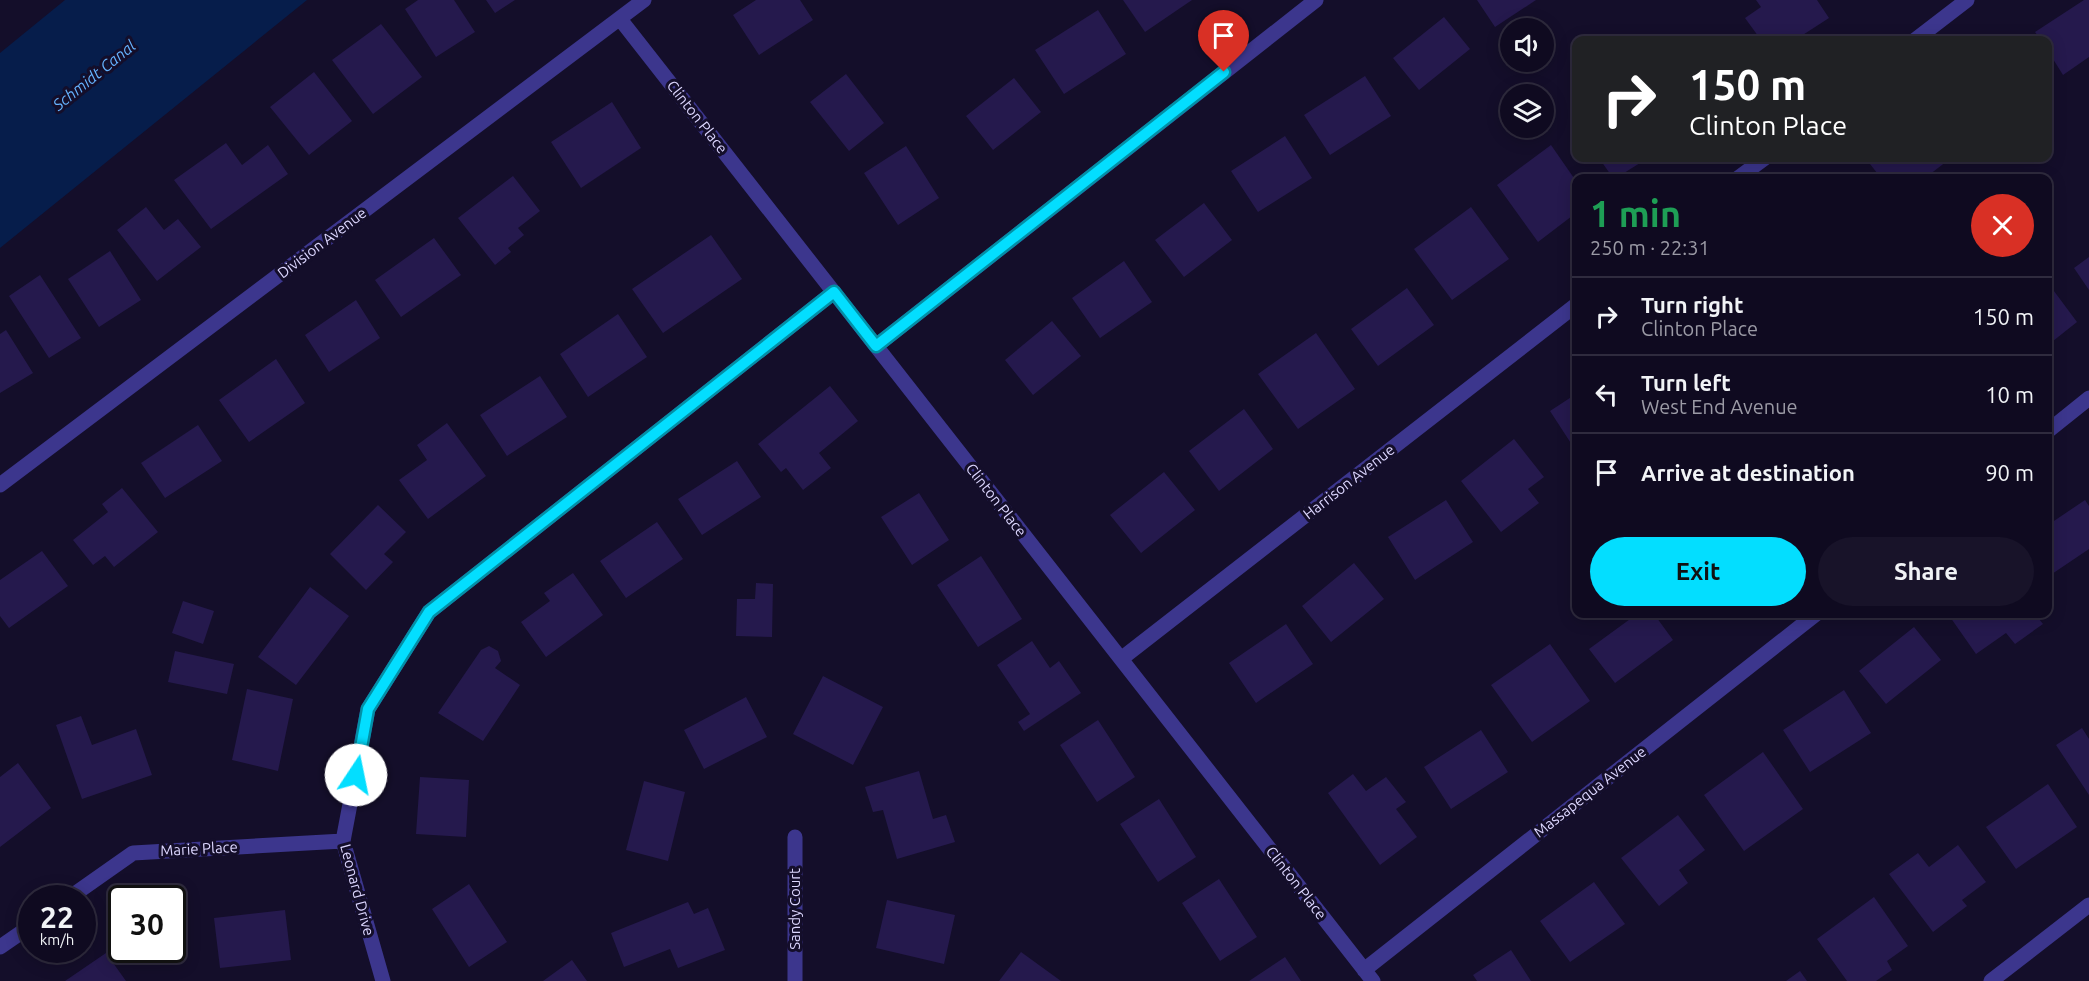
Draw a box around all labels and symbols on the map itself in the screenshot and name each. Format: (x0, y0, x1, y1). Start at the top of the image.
pin (1198, 10, 1249, 72)
water label: Schmidt Canal (48, 36, 139, 114)
street label: Clinton Place (664, 77, 731, 157)
street label: Division Avenue (274, 204, 369, 281)
street label: Harrison Avenue (1300, 441, 1398, 522)
street label: Clinton Place (963, 460, 1030, 540)
position arrow (324, 743, 388, 807)
street label: Massapequa Avenue (1530, 743, 1649, 841)
street label: Marie Place (160, 838, 238, 859)
street label: Leonard Drive (337, 842, 378, 938)
street label: Clinton Place (1263, 843, 1330, 923)
street label: Sandy Court (786, 868, 803, 950)
speed limit sign: 30 (108, 885, 186, 963)

